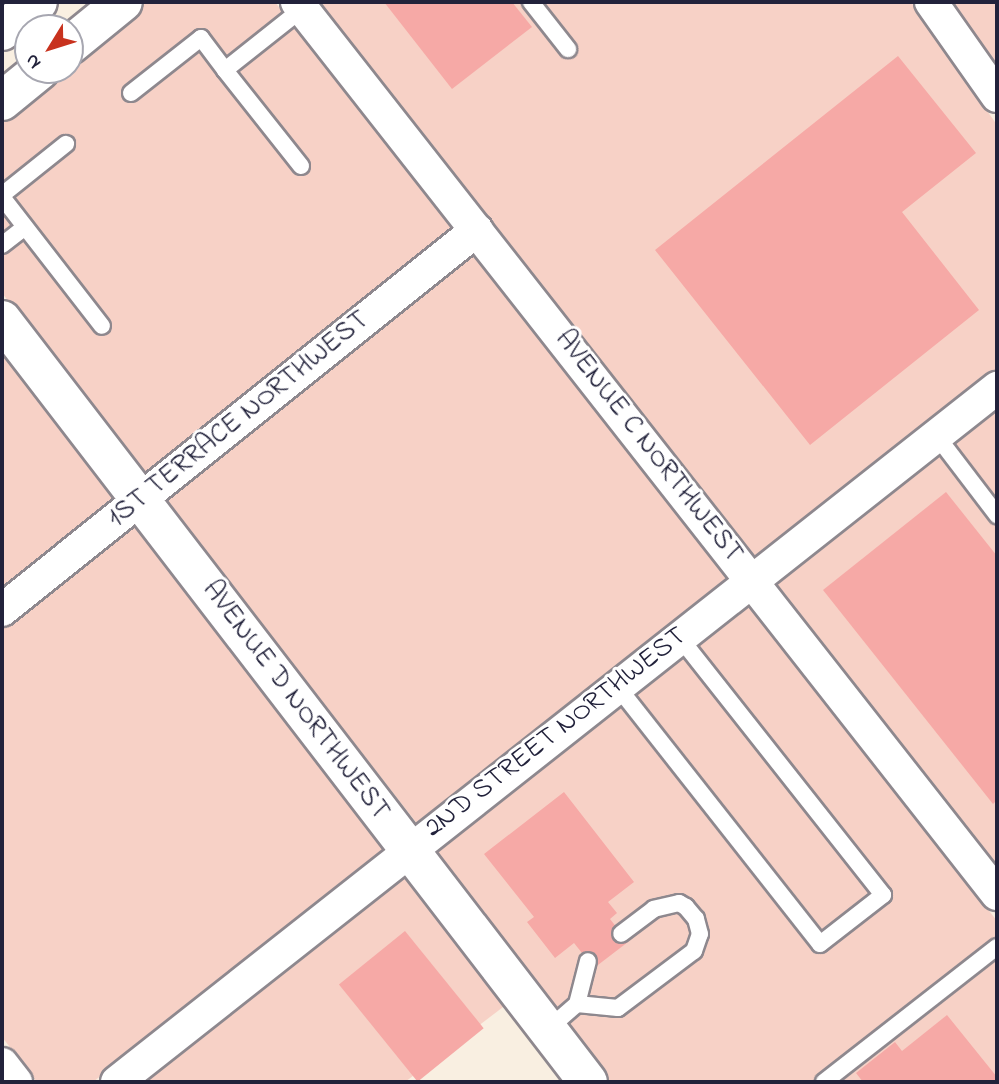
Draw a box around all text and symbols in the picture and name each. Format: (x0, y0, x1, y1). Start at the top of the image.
north arrow (14, 14, 84, 84)
text: N (19, 48, 48, 74)
street label: 1ST TERRACE NORTHWEST (102, 304, 376, 536)
street label: AVENUE C NORTHWEST (547, 324, 749, 570)
street label: AVENUE D NORTHWEST (194, 574, 396, 828)
street label: 2ND STREET NORTHWEST (418, 620, 694, 846)

